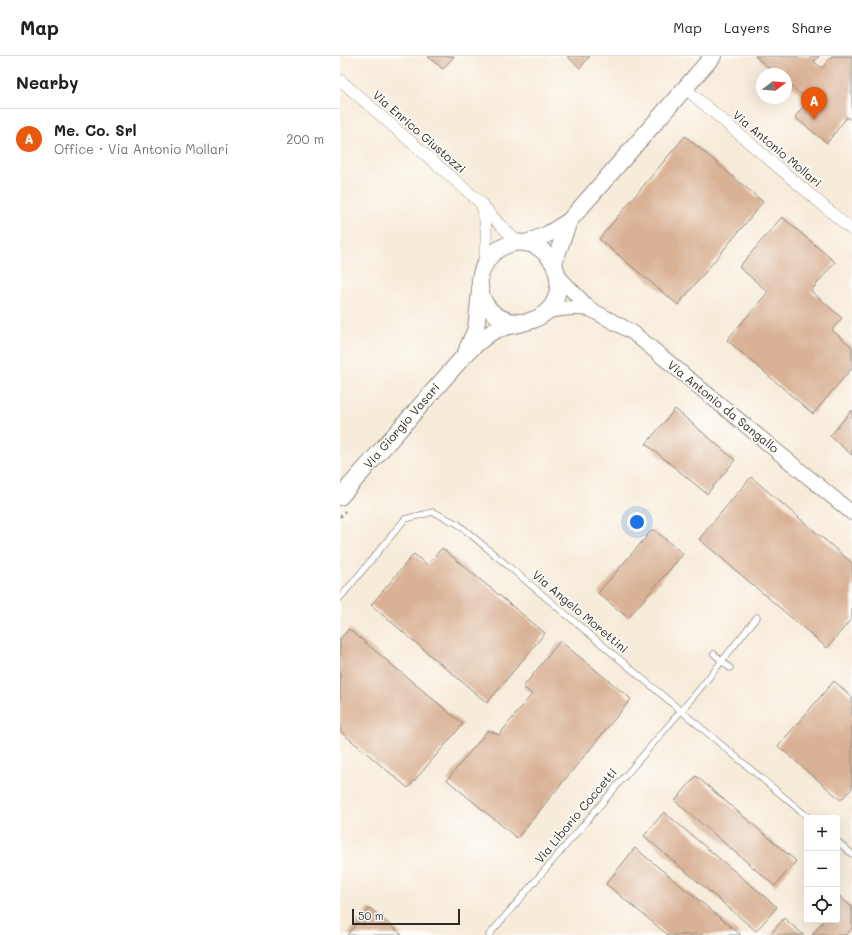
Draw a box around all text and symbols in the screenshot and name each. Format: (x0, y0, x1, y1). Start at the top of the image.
text: Map (20, 15, 59, 40)
text: Map (673, 18, 702, 37)
text: Layers (724, 18, 770, 37)
text: Share (792, 18, 832, 37)
north arrow (756, 68, 792, 104)
text: Nearby (16, 71, 78, 93)
street label: Via Enrico Giustozzi (370, 86, 470, 176)
pin: A (801, 87, 827, 120)
street label: Via Antonio Mollari (730, 106, 825, 190)
text: Me. Co. Srl (54, 120, 137, 140)
text: A (24, 130, 34, 147)
text: 200 m (286, 130, 324, 147)
text: Office · Via Antonio Mollari (54, 140, 229, 157)
street label: Via Antonio da Sangallo (665, 356, 783, 456)
street label: Via Giorgio Vasari (360, 379, 443, 471)
your location (627, 512, 647, 532)
street label: Via Angelo Morettini (529, 566, 632, 656)
street label: Via Liborio Coccetti (531, 764, 620, 866)
map controls (804, 815, 840, 923)
button: + (804, 815, 840, 851)
button: − (804, 851, 840, 887)
button: locate (804, 887, 840, 923)
scale bar (352, 907, 460, 926)
text: 50 m (358, 908, 384, 923)

